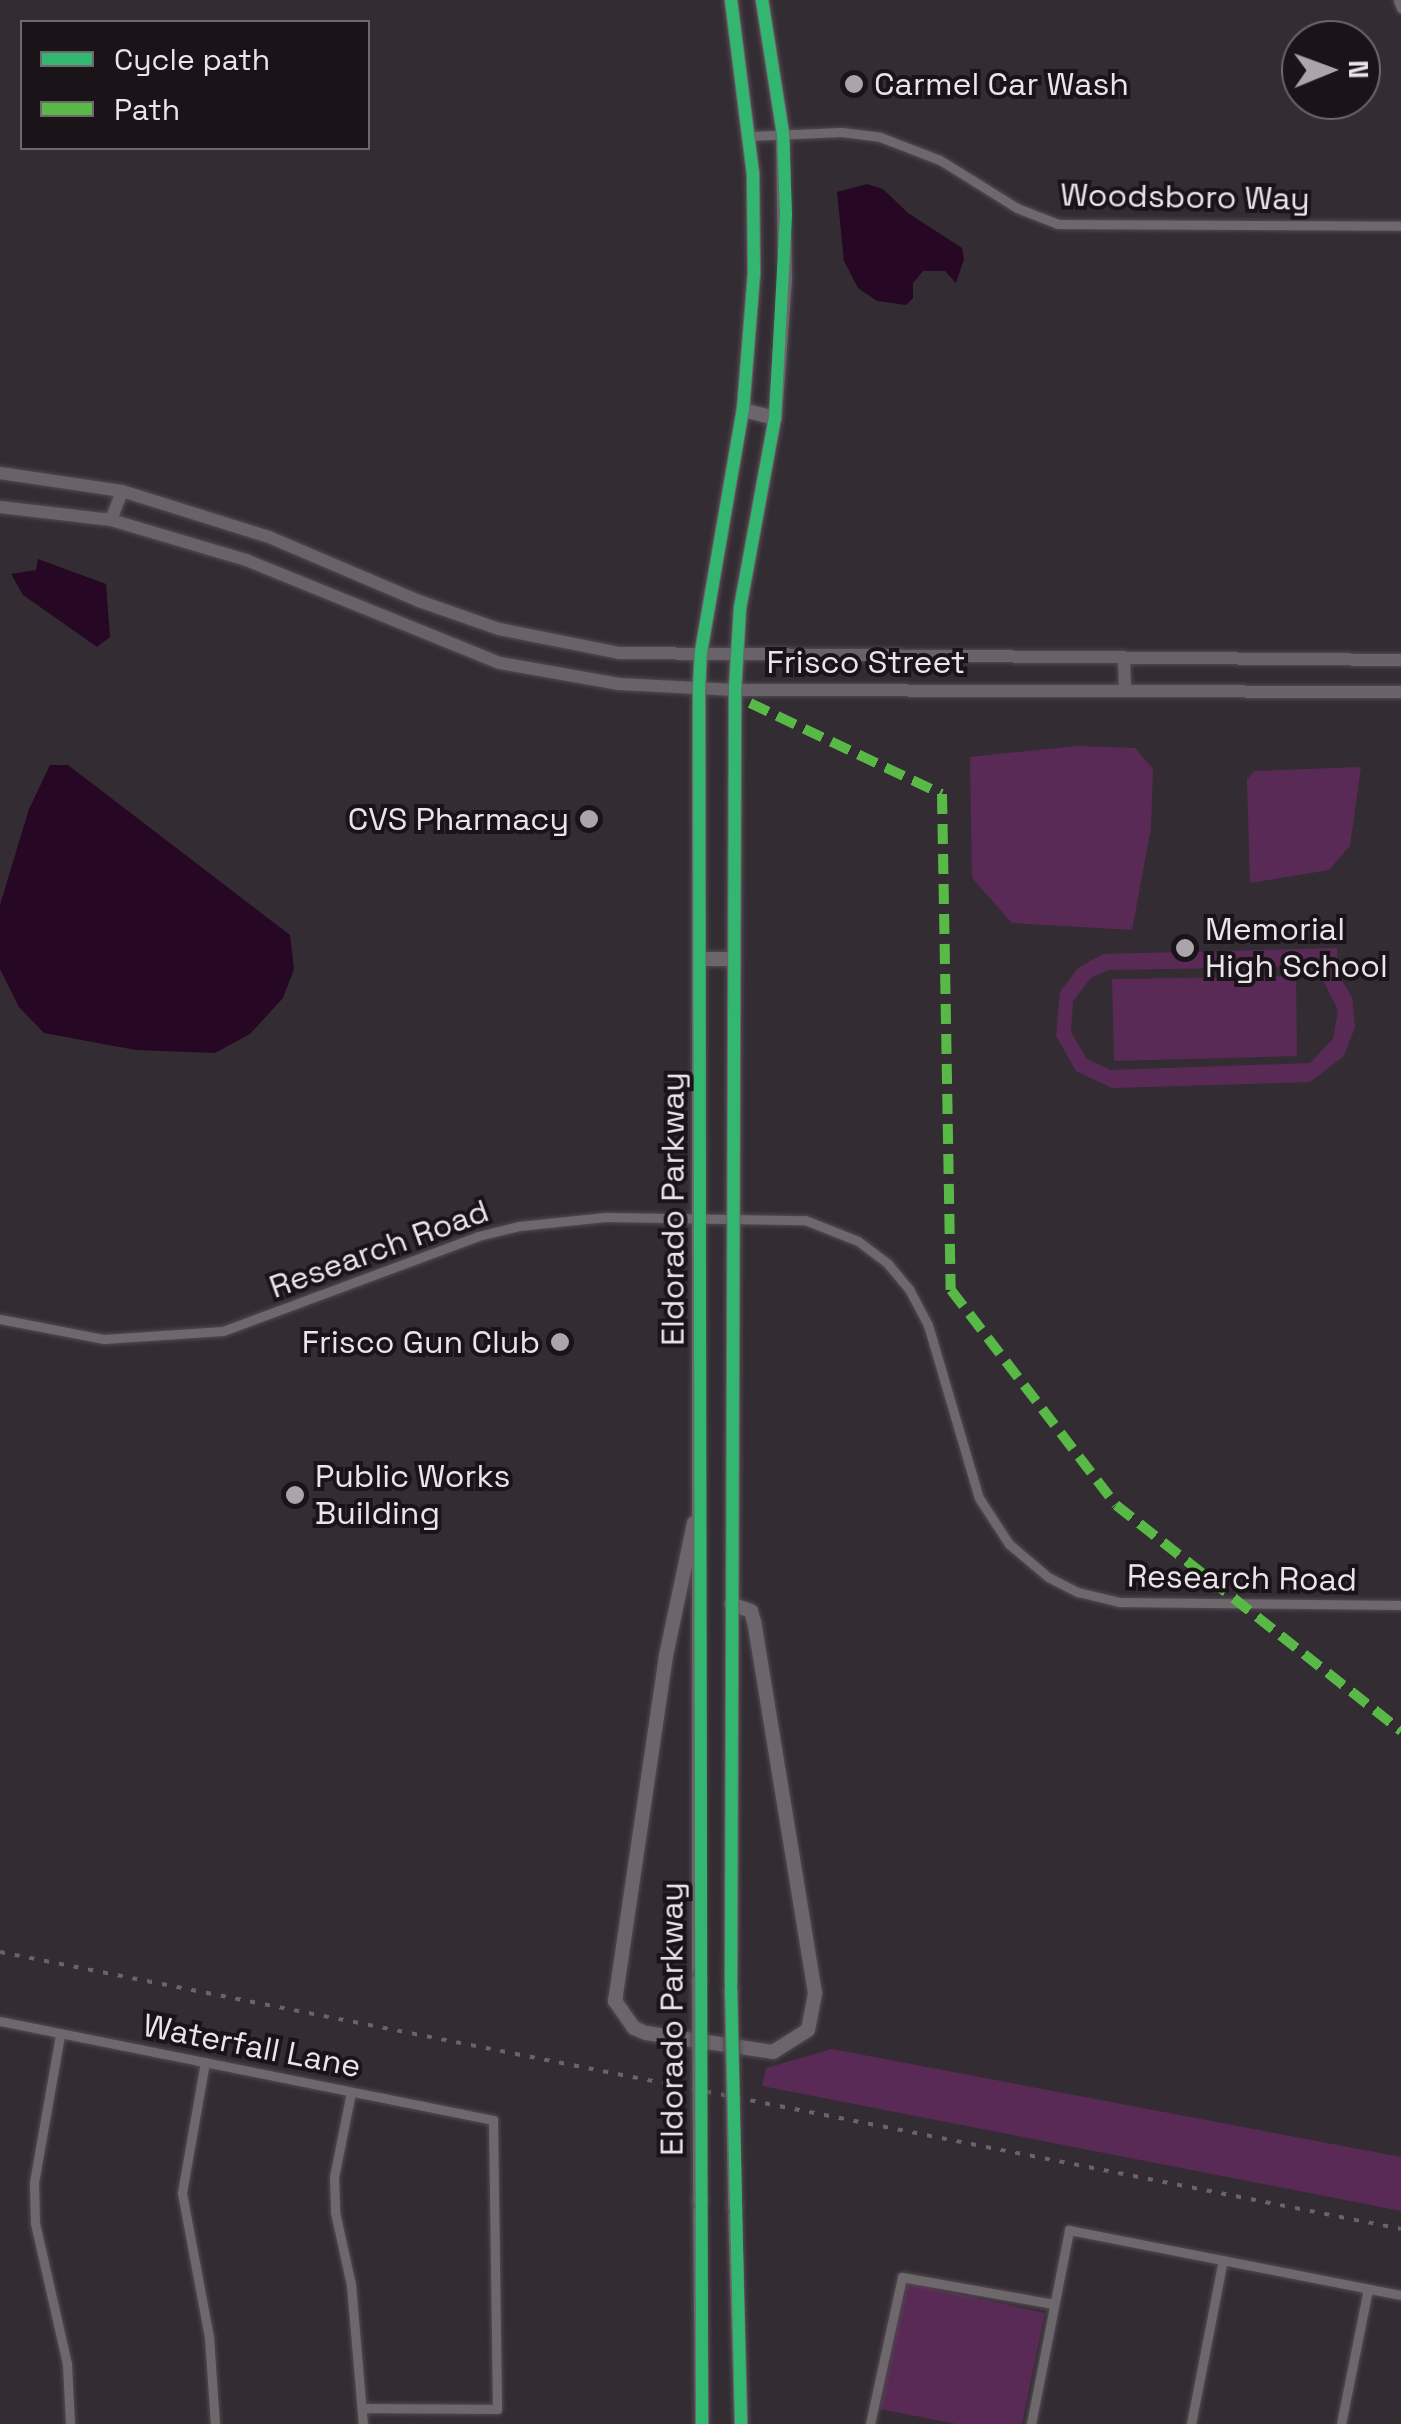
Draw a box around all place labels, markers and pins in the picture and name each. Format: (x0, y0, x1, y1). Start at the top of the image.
place label: Carmel Car Wash (874, 65, 1129, 103)
marker: Carmel Car Wash (843, 73, 865, 95)
place label: CVS Pharmacy (348, 800, 569, 838)
marker: CVS Pharmacy (578, 808, 600, 830)
place label: Memorial High School (1205, 911, 1388, 986)
marker: Memorial High School (1174, 937, 1196, 959)
place label: Frisco Gun Club (302, 1323, 540, 1361)
marker: Frisco Gun Club (549, 1331, 571, 1353)
place label: Public Works Building (315, 1458, 511, 1533)
marker: Public Works Building (284, 1484, 306, 1506)

